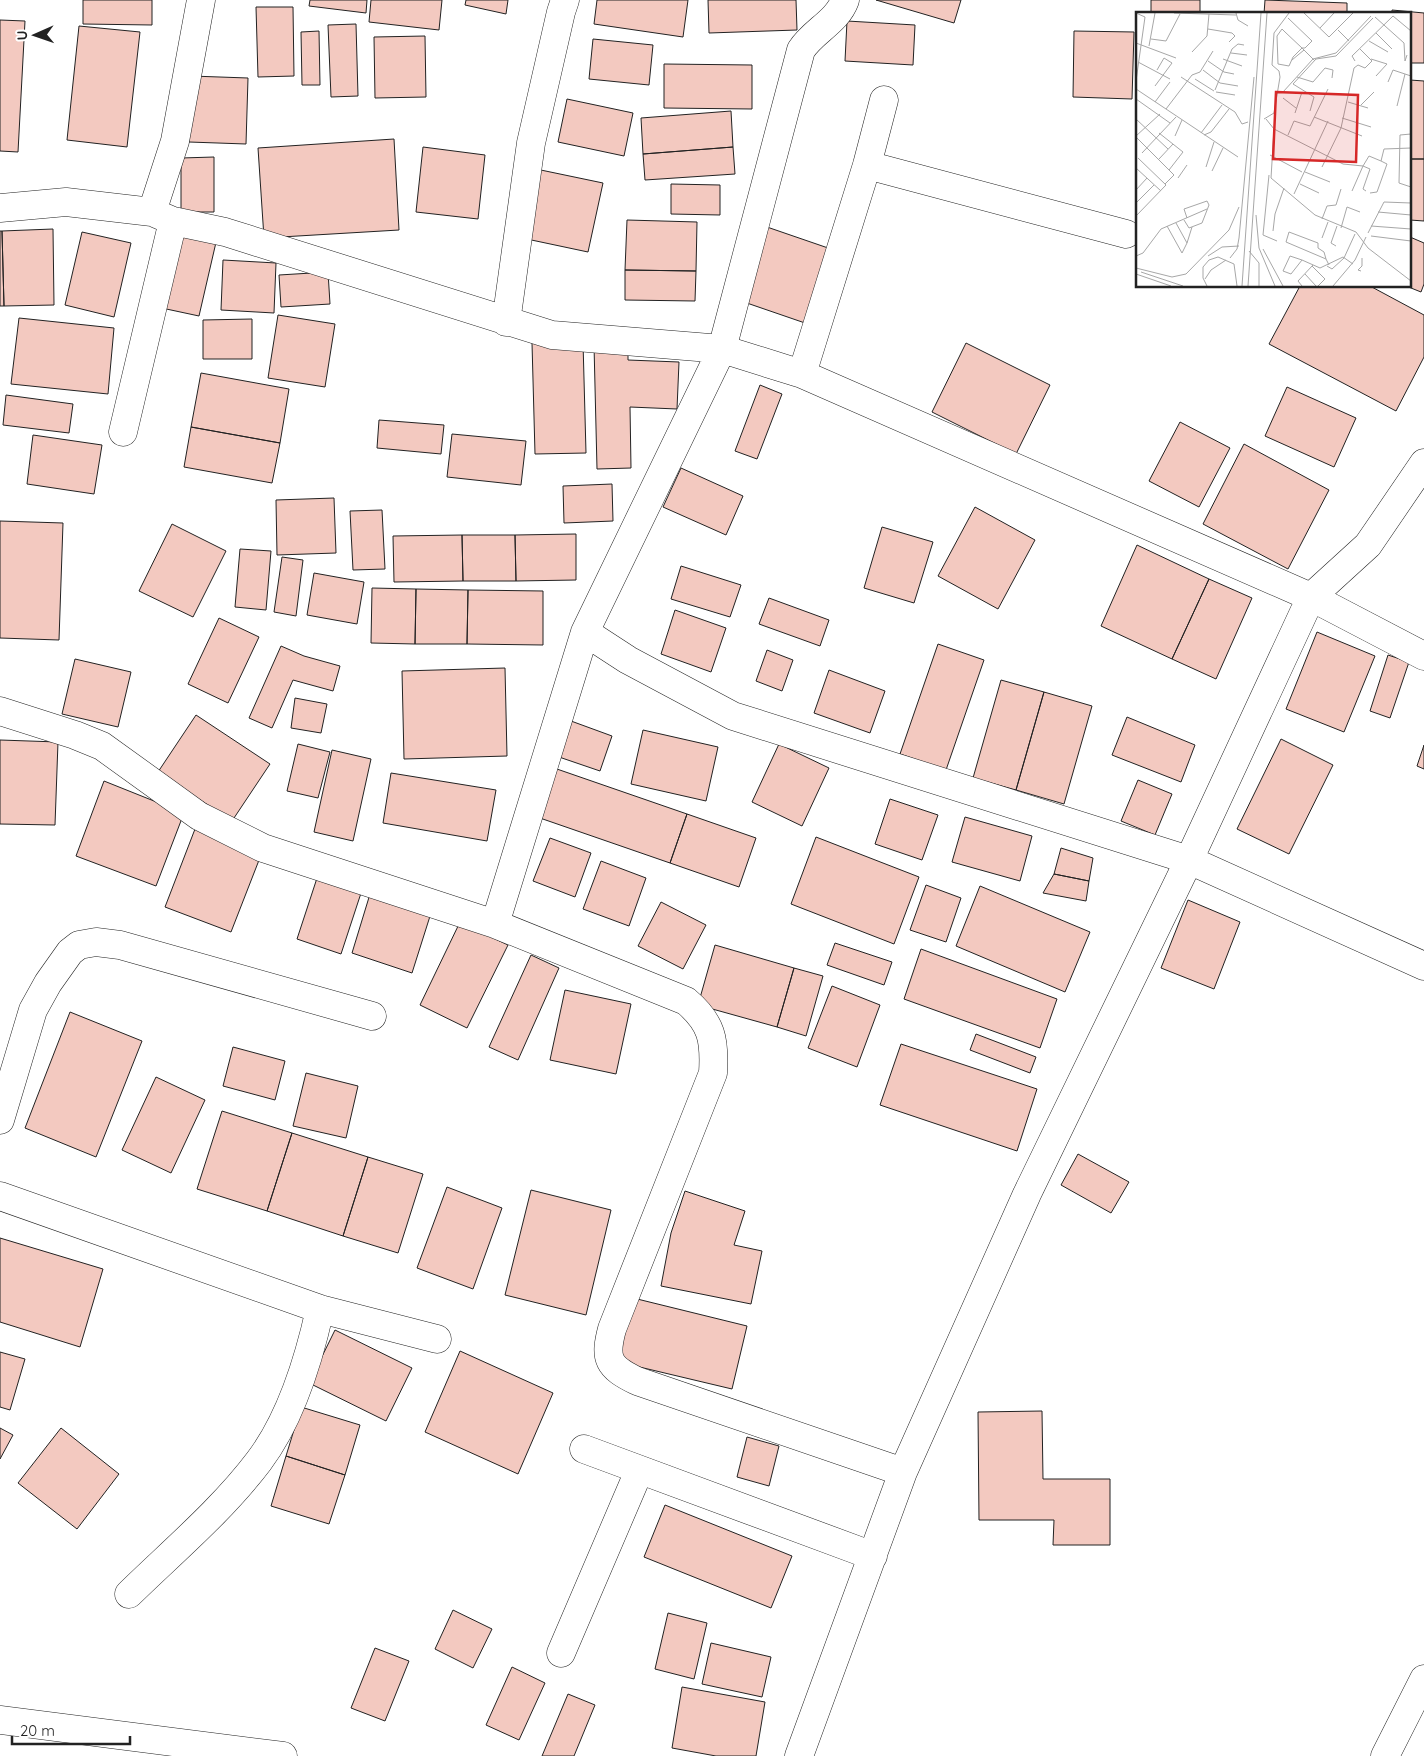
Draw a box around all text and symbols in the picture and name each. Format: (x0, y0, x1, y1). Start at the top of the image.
north arrow (10, 10, 60, 60)
inset map (1136, 12, 1412, 288)
text: U (13, 30, 31, 41)
scale bar (12, 1714, 130, 1746)
text: 20 m (20, 1721, 55, 1740)

